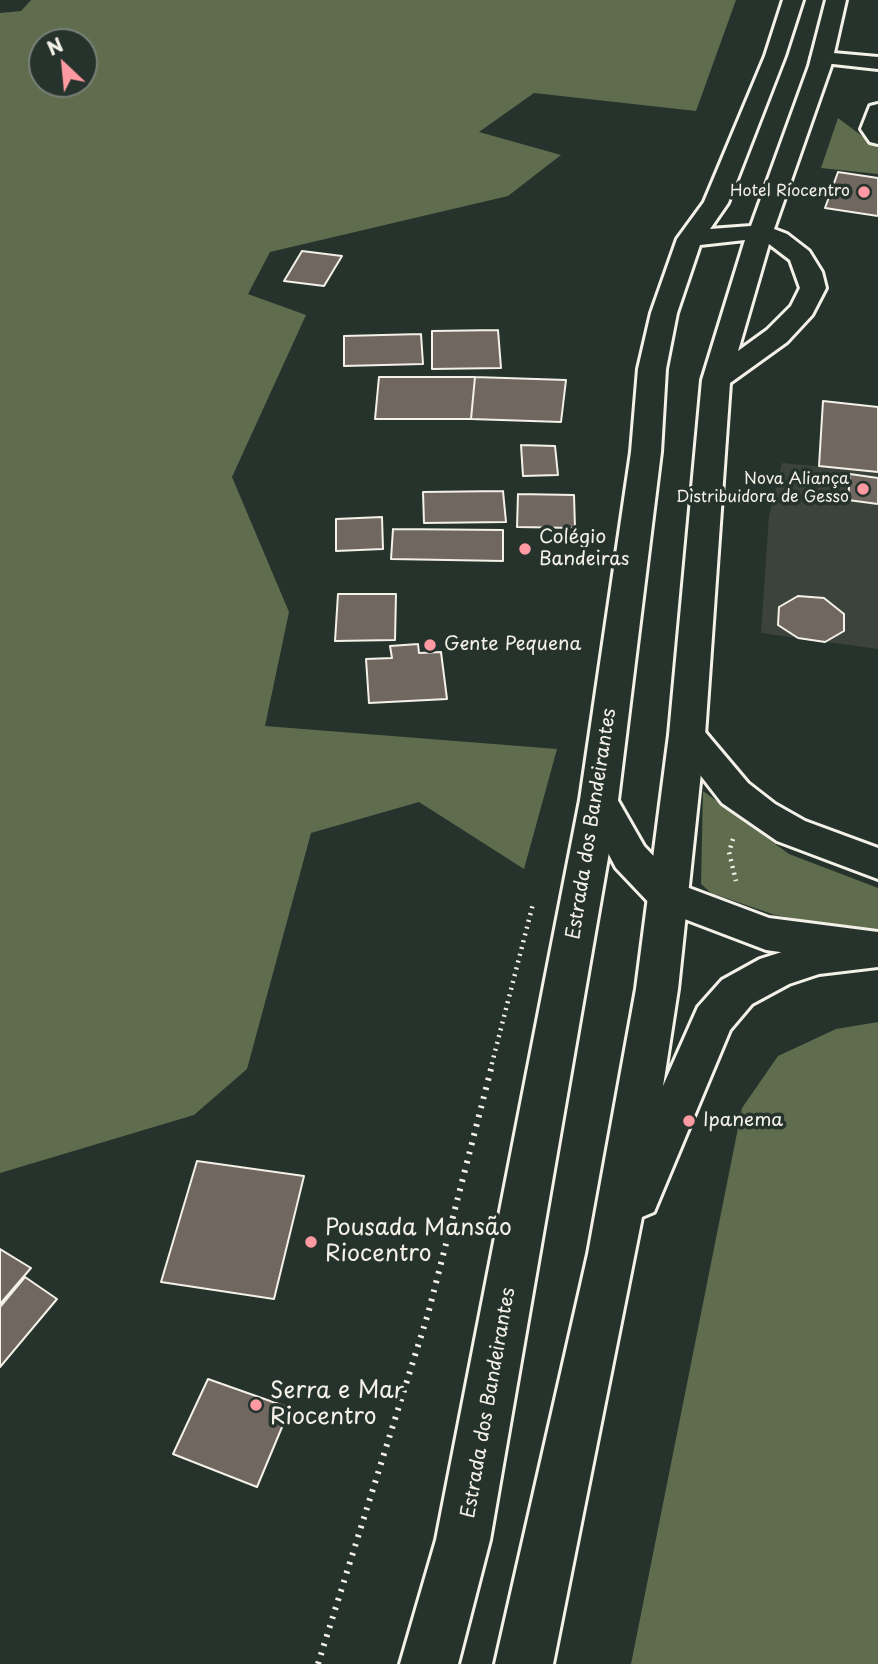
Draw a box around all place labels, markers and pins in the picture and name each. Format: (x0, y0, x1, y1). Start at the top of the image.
place label: Hotel Riocentro (730, 182, 850, 202)
marker: Hotel Riocentro (856, 184, 872, 200)
place label: Nova Aliança Distribuidora de Gesso (676, 470, 849, 508)
marker: Nova Aliança Distribuidora de Gesso (855, 481, 871, 497)
place label: Colégio Bandeiras (539, 527, 629, 571)
marker: Colégio Bandeiras (517, 541, 533, 557)
place label: Gente Pequena (444, 634, 581, 656)
marker: Gente Pequena (422, 637, 438, 653)
place label: Ipanema (703, 1110, 783, 1132)
marker: Ipanema (681, 1113, 697, 1129)
place label: Pousada Mansão Riocentro (325, 1215, 512, 1269)
marker: Pousada Mansão Riocentro (303, 1234, 319, 1250)
place label: Serra e Mar Riocentro (270, 1378, 404, 1432)
marker: Serra e Mar Riocentro (248, 1397, 264, 1413)

